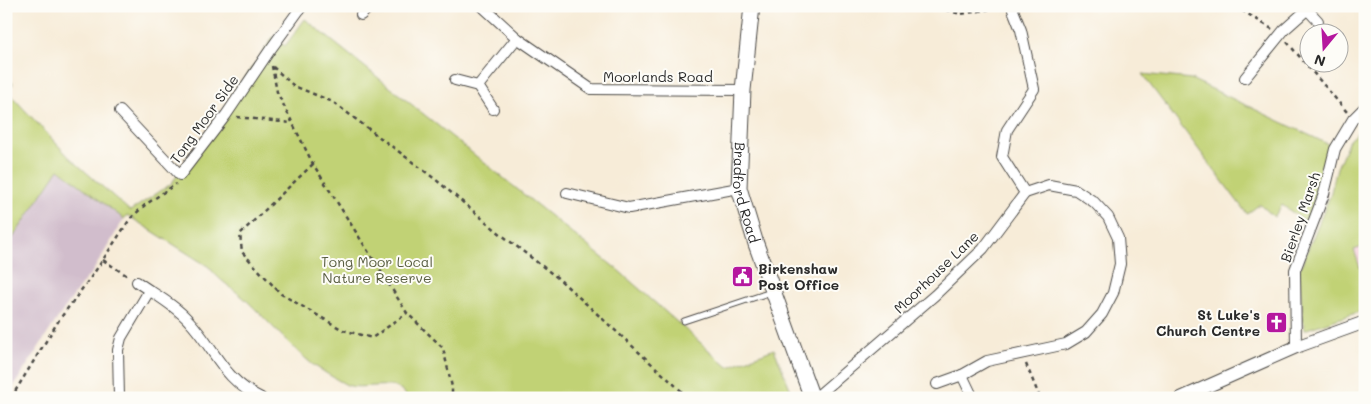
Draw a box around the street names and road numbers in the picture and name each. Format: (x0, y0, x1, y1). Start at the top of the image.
street label: Moorlands Road (603, 67, 713, 86)
street label: Tong Moor Side (165, 71, 243, 167)
street label: Bradford Road (729, 142, 765, 245)
street label: Bierley Marsh (1276, 169, 1324, 265)
street label: Moorhouse Lane (889, 227, 983, 317)

